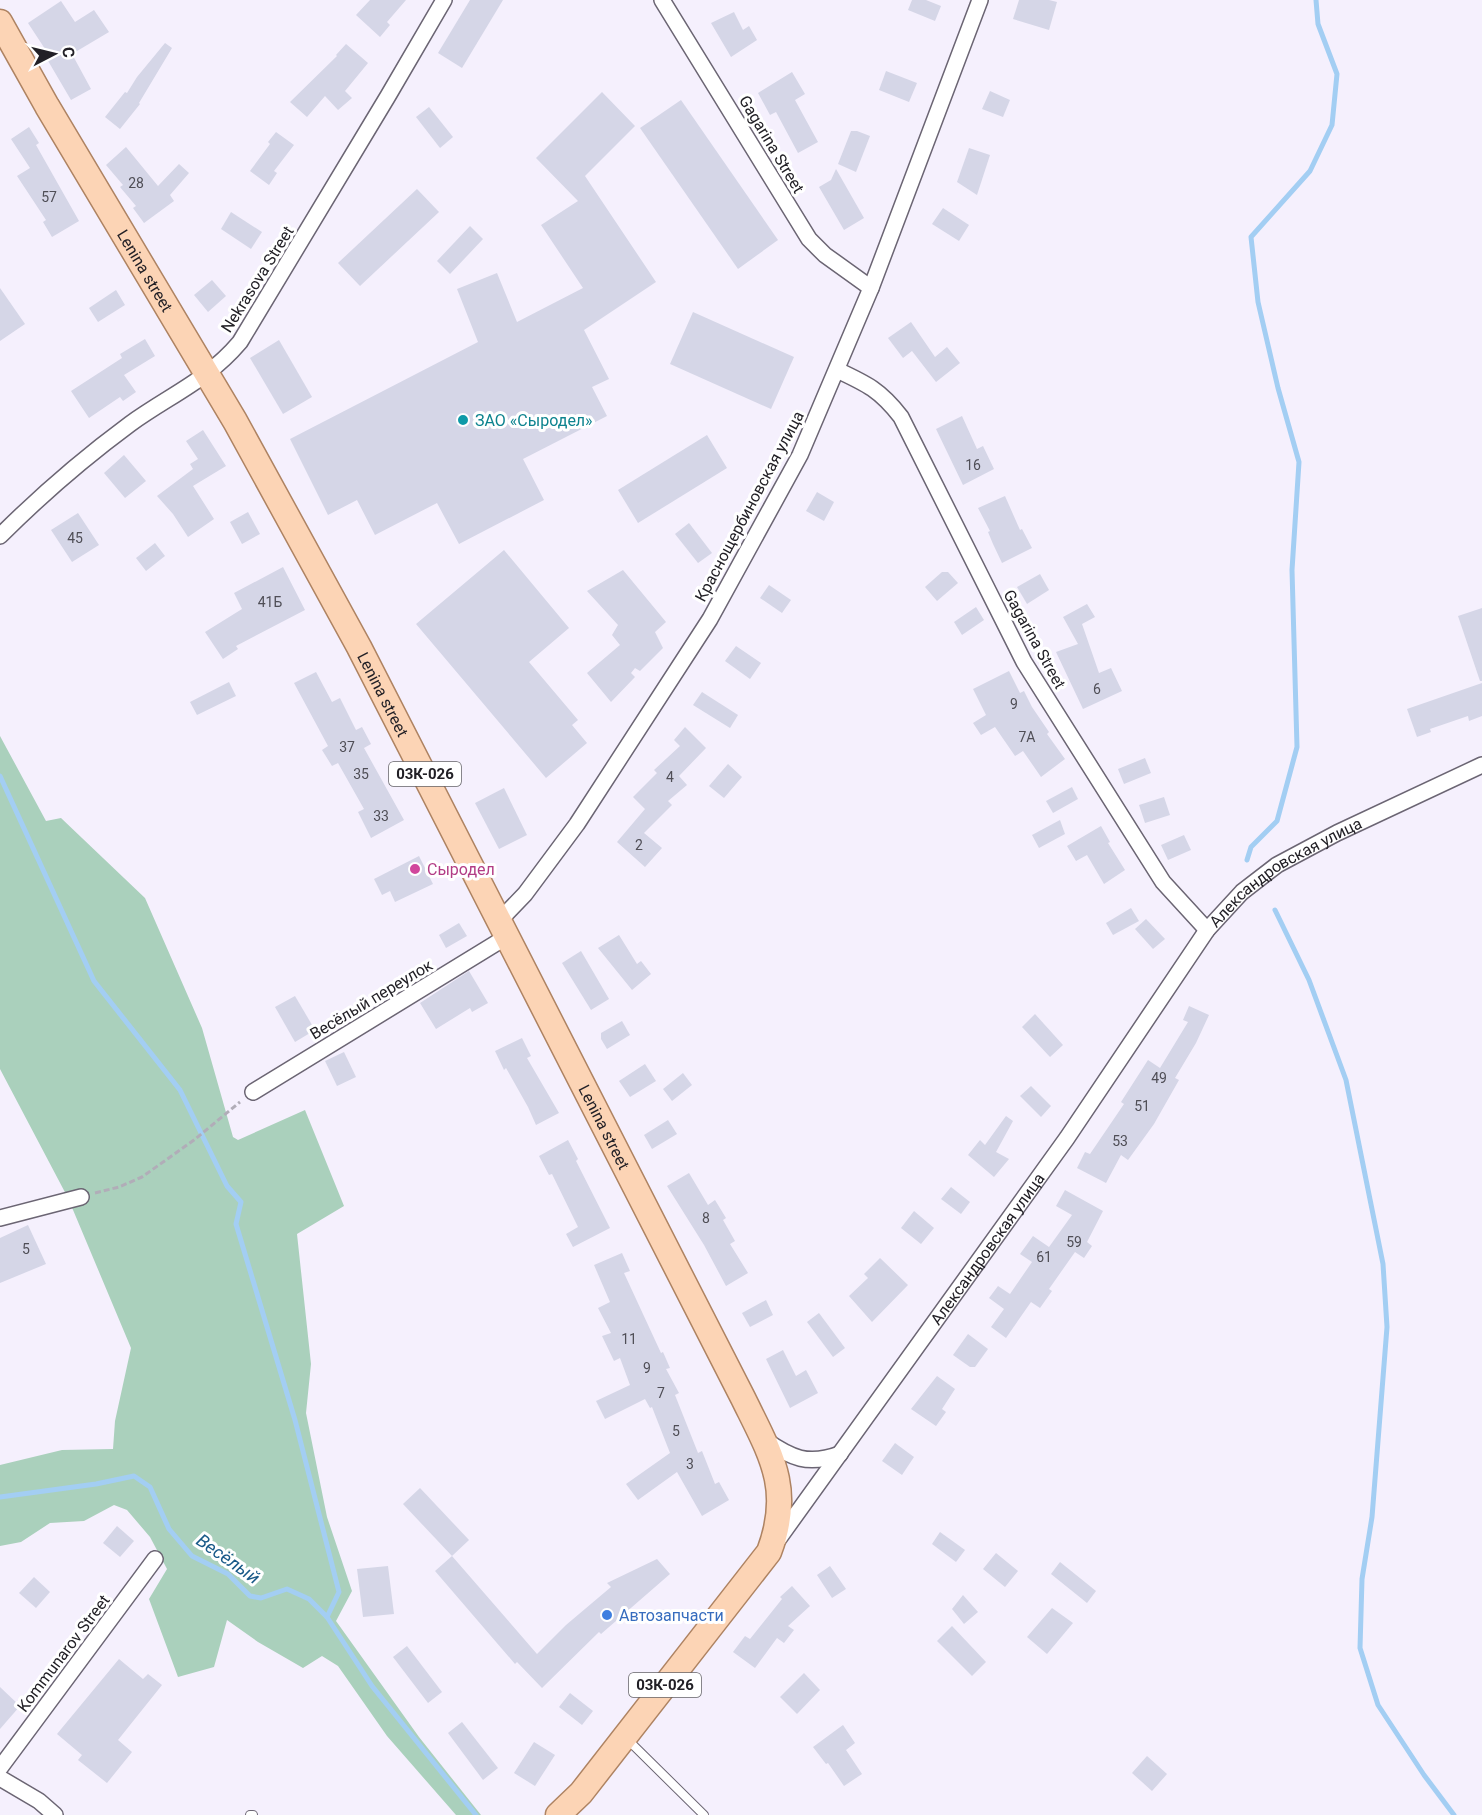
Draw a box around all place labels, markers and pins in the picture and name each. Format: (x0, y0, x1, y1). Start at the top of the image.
place label: ЗАО «Сыродел» (475, 411, 593, 430)
marker: ЗАО «Сыродел» (456, 413, 470, 427)
place label: Сыродел (427, 860, 495, 879)
marker: Сыродел (408, 862, 422, 876)
place label: Автозапчасти (619, 1606, 724, 1625)
marker: Автозапчасти (600, 1608, 614, 1622)

